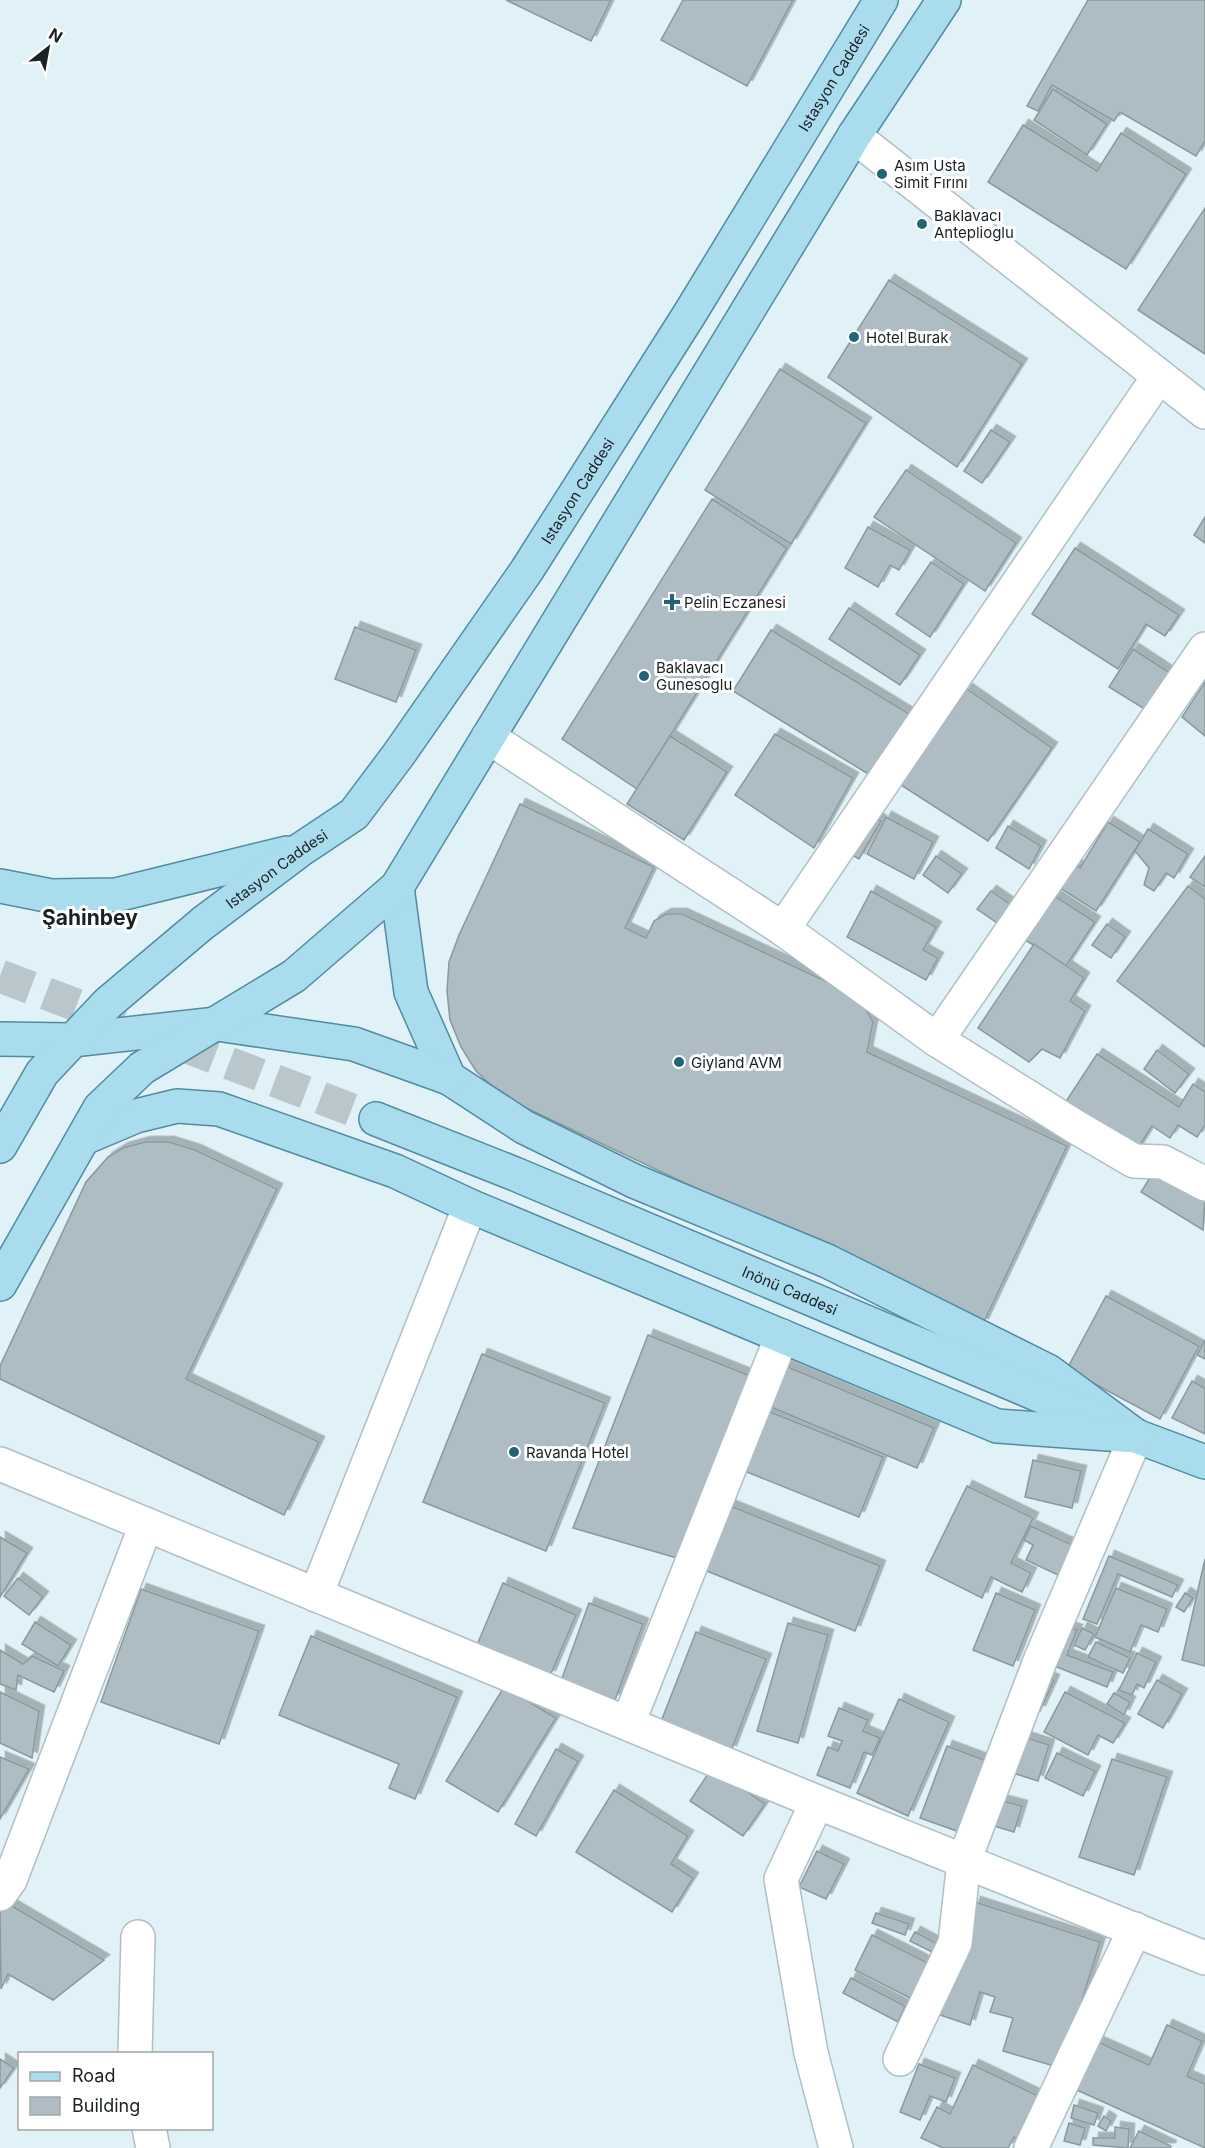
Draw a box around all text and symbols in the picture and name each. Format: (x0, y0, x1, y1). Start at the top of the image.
north arrow (18, 18, 78, 78)
street label: Istasyon Caddesi (794, 21, 873, 135)
text: N (45, 23, 66, 47)
place label: Asım Usta Simit Fırını (894, 156, 968, 192)
marker: Asım Usta Simit Fırını (875, 167, 889, 181)
place label: Baklavacı Anteplioglu (934, 206, 1014, 242)
marker: Baklavacı Anteplioglu (915, 217, 929, 231)
place label: Hotel Burak (866, 328, 949, 347)
marker: Hotel Burak (847, 330, 861, 344)
street label: Istasyon Caddesi (537, 434, 618, 547)
place label: Pelin Eczanesi (684, 593, 786, 612)
marker: Pelin Eczanesi (665, 595, 679, 609)
place label: Baklavacı Gunesoglu (656, 658, 732, 694)
marker: Baklavacı Gunesoglu (637, 669, 651, 683)
street label: Istasyon Caddesi (222, 825, 331, 912)
district label: Şahinbey (42, 905, 138, 930)
place label: Giyland AVM (691, 1053, 782, 1072)
marker: Giyland AVM (672, 1055, 686, 1069)
street label: Inönü Caddesi (739, 1261, 841, 1319)
place label: Ravanda Hotel (526, 1443, 629, 1462)
marker: Ravanda Hotel (507, 1445, 521, 1459)
legend (18, 2052, 213, 2130)
text: Road (72, 2065, 115, 2086)
text: Building (72, 2095, 140, 2116)

